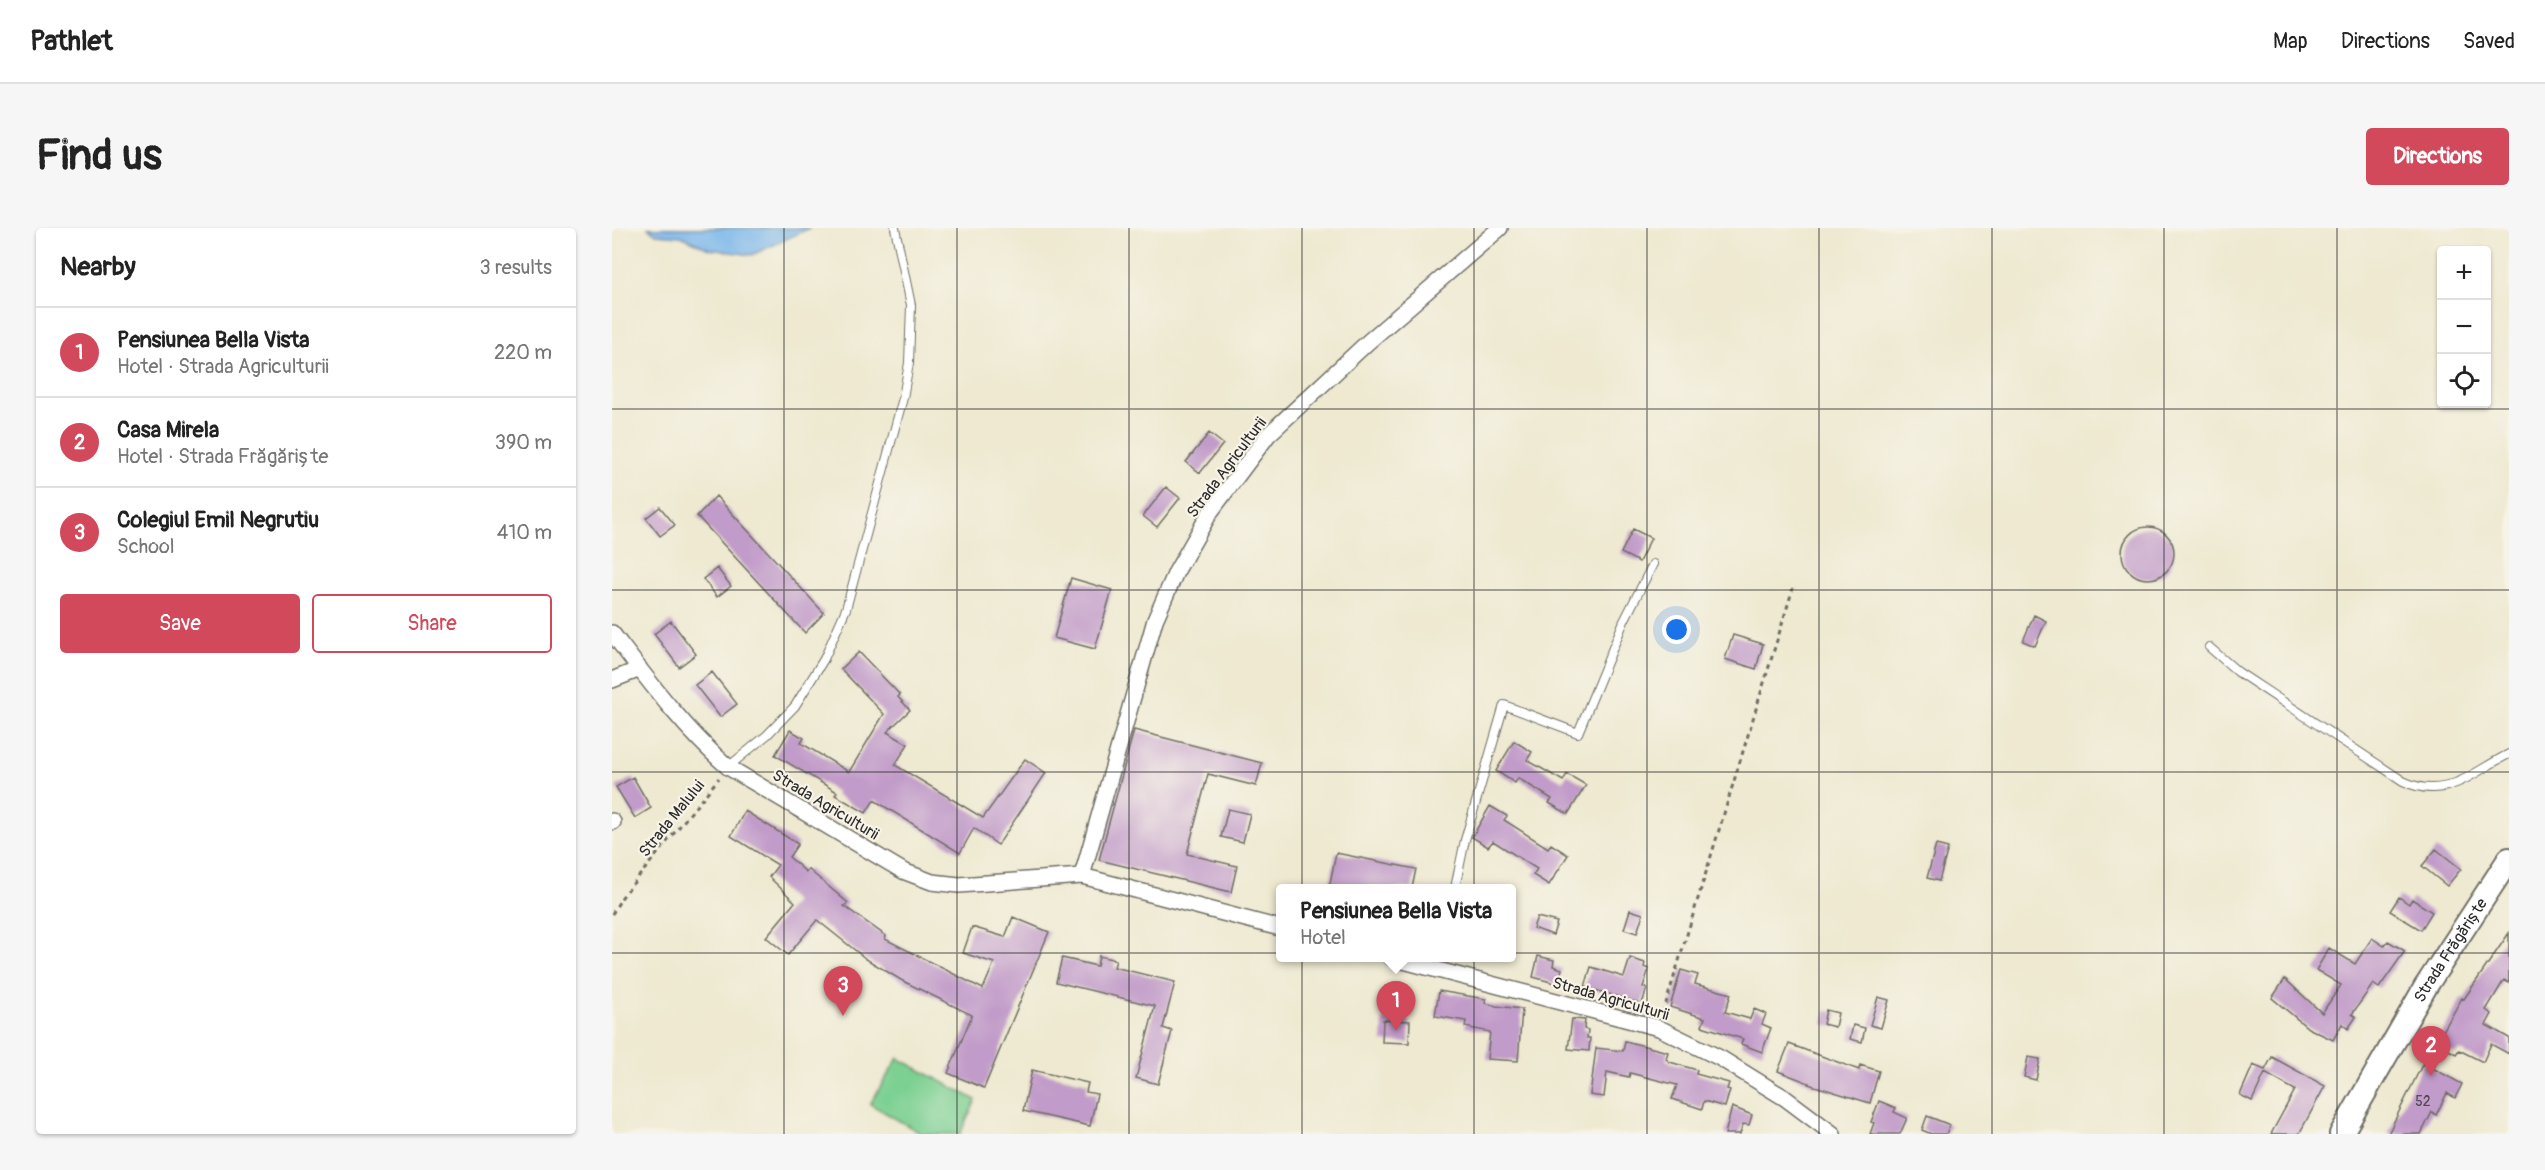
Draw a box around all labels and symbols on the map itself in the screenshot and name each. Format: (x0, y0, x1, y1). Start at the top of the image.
street label: Strada Agriculturii (1183, 413, 1271, 522)
your location (1662, 615, 1691, 644)
street label: Strada Agriculturii (769, 765, 882, 845)
street label: Strada Malului (635, 776, 709, 861)
street label: Strada Frăgăriște (2410, 894, 2492, 1006)
pin: 3 (824, 966, 862, 1016)
street label: Strada Agriculturii (1550, 973, 1672, 1025)
pin: 1 (1376, 982, 1416, 1031)
pin: 2 (2412, 1026, 2450, 1076)
house number: 52 (2415, 1093, 2431, 1110)

